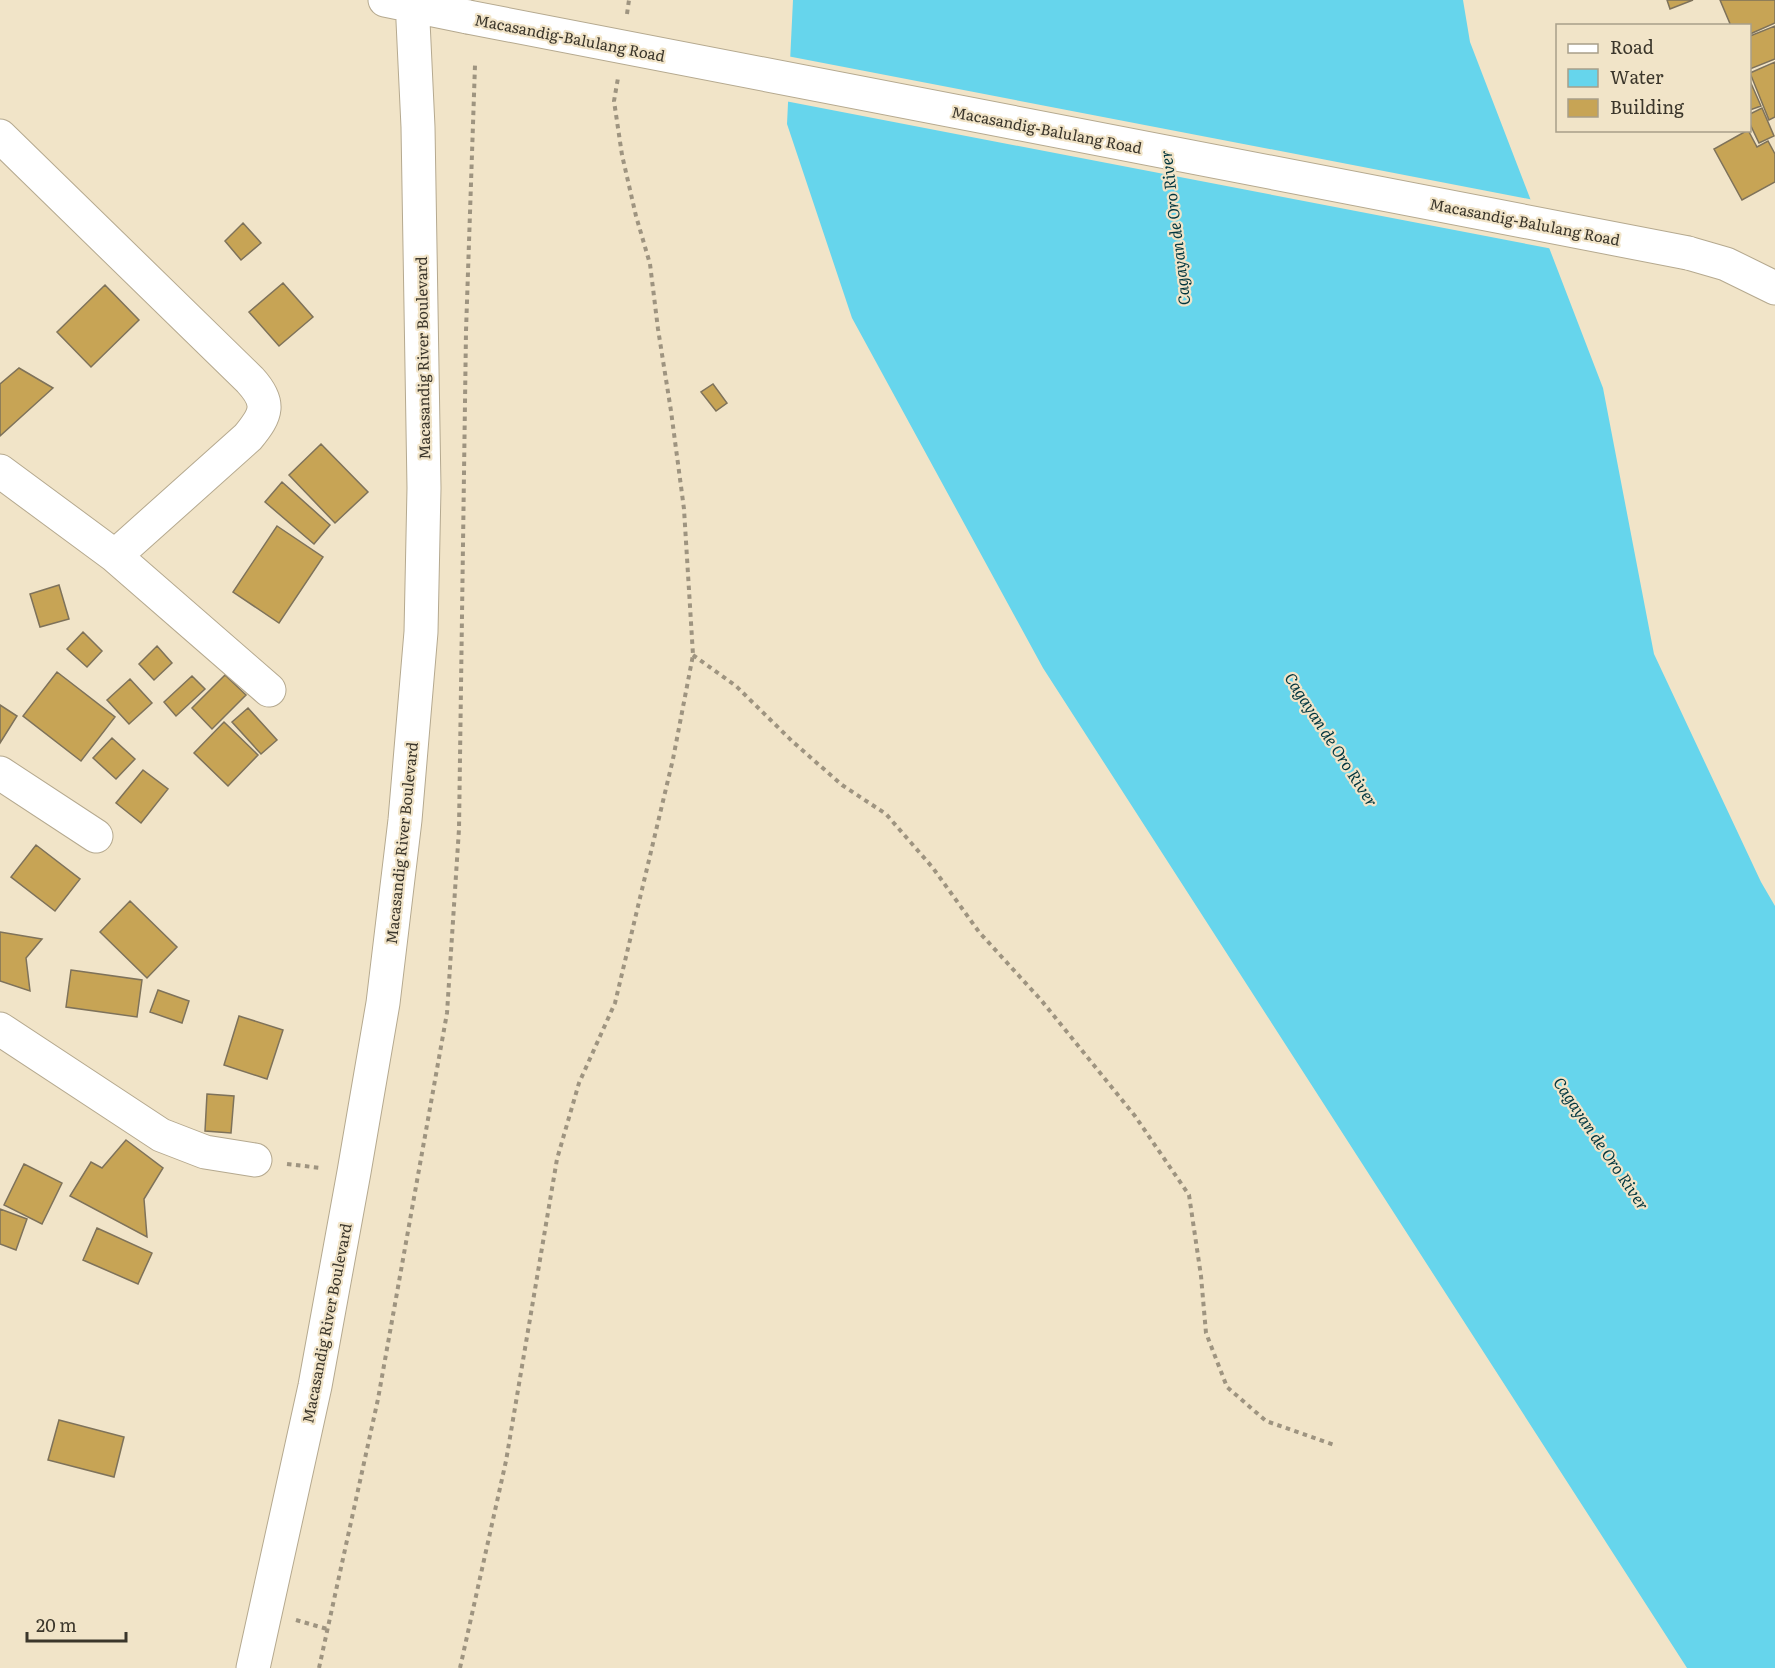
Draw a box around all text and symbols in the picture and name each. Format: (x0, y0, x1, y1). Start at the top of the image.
street label: Macasandig-Balulang Road (473, 7, 667, 67)
legend (1556, 24, 1751, 132)
text: Road (1610, 33, 1654, 60)
text: Water (1610, 63, 1664, 90)
text: Building (1610, 93, 1685, 120)
street label: Macasandig-Balulang Road (950, 99, 1144, 159)
water label: Cagayan de Oro River (1153, 149, 1195, 307)
street label: Macasandig-Balulang Road (1428, 191, 1622, 251)
street label: Macasandig River Boulevard (409, 256, 435, 460)
water label: Cagayan de Oro River (1279, 667, 1385, 811)
street label: Macasandig River Boulevard (379, 741, 423, 945)
water label: Cagayan de Oro River (1548, 1072, 1656, 1214)
street label: Macasandig River Boulevard (295, 1221, 357, 1425)
scale bar (27, 1605, 126, 1643)
text: 20 m (36, 1611, 77, 1638)

